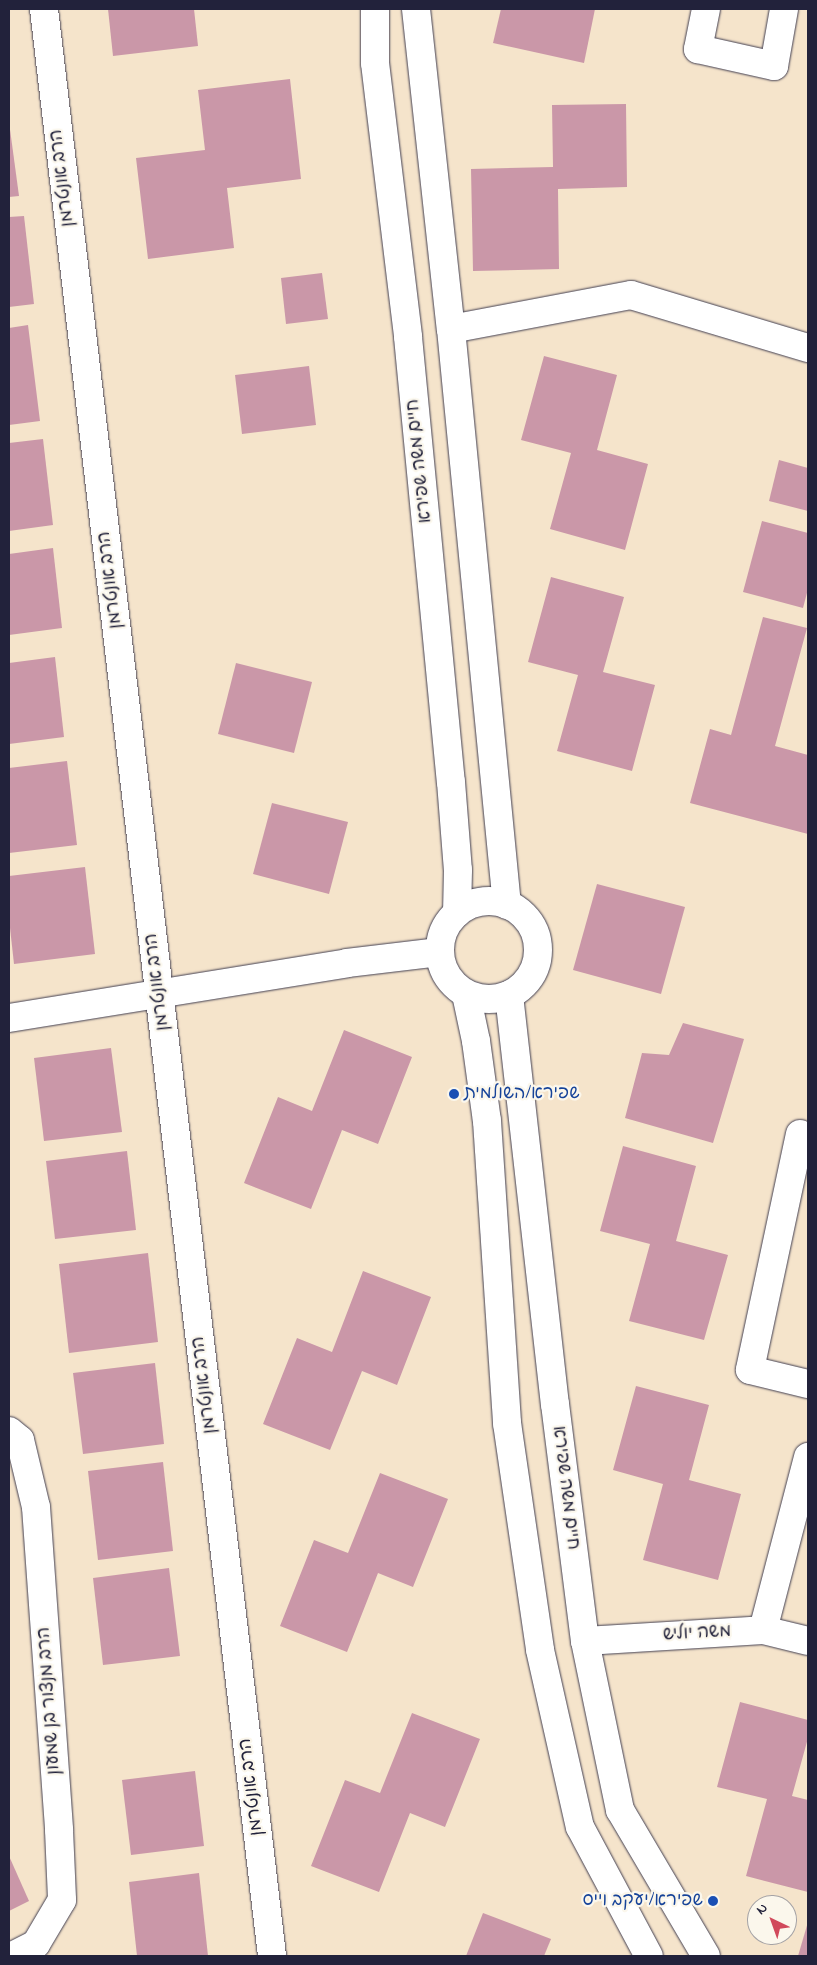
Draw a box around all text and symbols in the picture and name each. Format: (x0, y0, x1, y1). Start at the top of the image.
street label: הרב אונטרמן (46, 128, 80, 228)
street label: חיים משה שפירא (403, 398, 437, 524)
street label: הרב אונטרמן (94, 530, 128, 630)
street label: הרב אונטרמן (141, 932, 175, 1032)
place label: שפירא/השולמית (464, 1083, 580, 1105)
marker: שפירא/השולמית (448, 1088, 460, 1100)
street label: הרב אונטרמן (188, 1335, 222, 1435)
street label: חיים משה שפירא (547, 1425, 583, 1551)
street label: משה יוליש (662, 1621, 732, 1647)
street label: הרב מנצור בן שמעון (34, 1626, 66, 1776)
street label: הרב אונטרמן (235, 1737, 269, 1837)
place label: שפירא/יעקב וייס (582, 1890, 703, 1912)
marker: שפירא/יעקב וייס (707, 1895, 719, 1907)
north arrow (747, 1895, 797, 1945)
text: N (752, 1898, 773, 1920)

